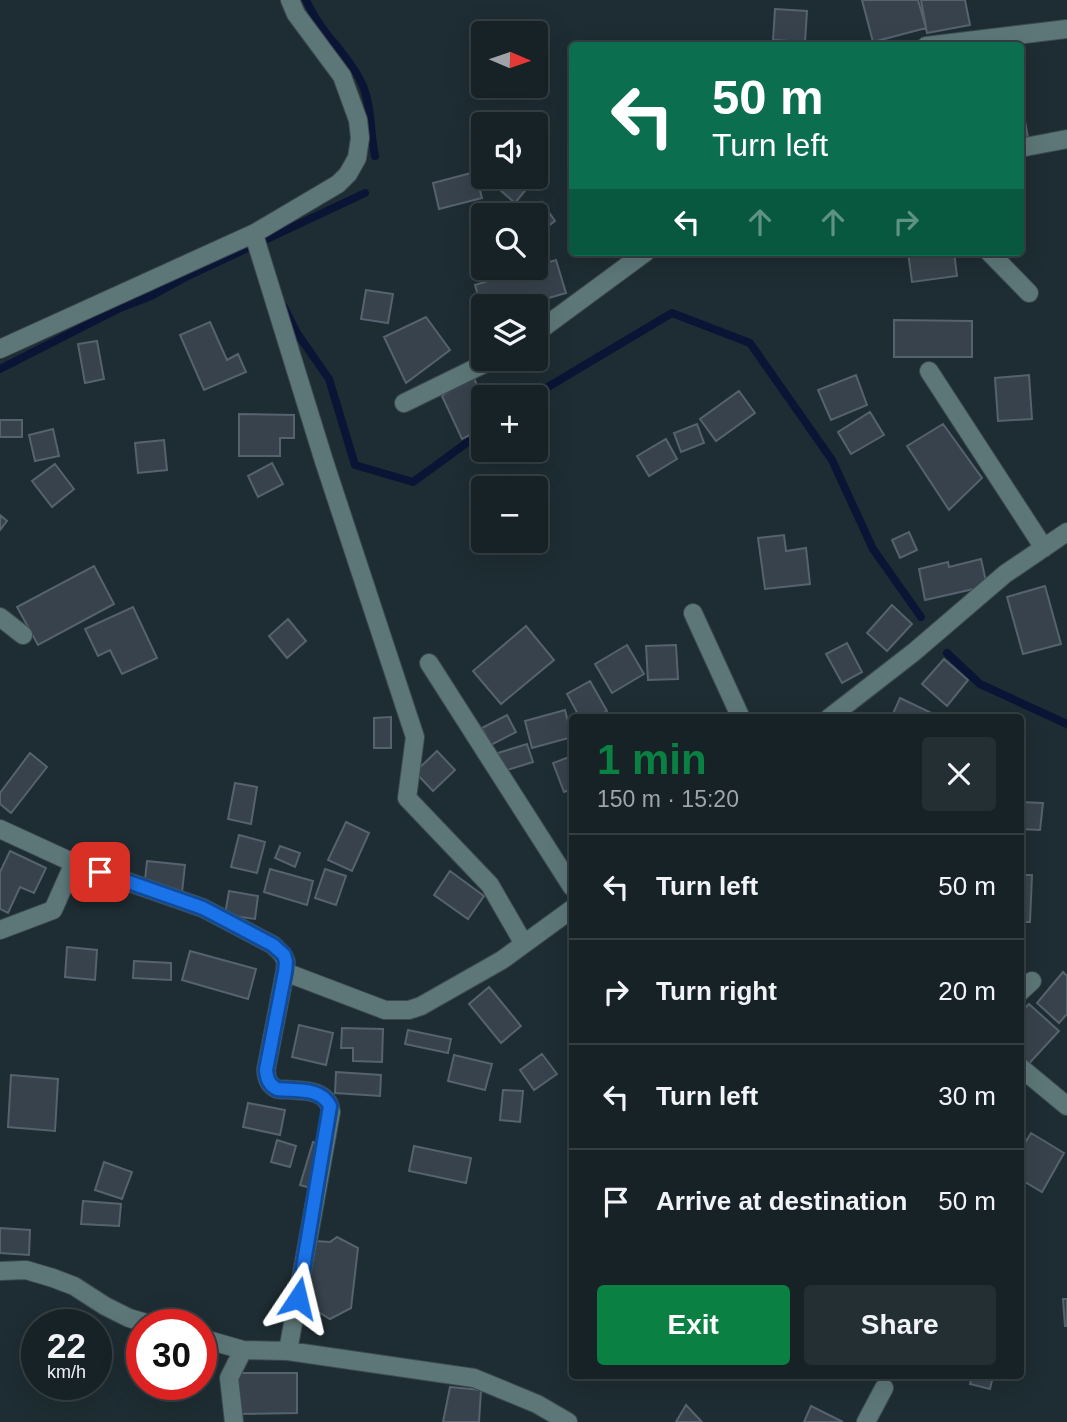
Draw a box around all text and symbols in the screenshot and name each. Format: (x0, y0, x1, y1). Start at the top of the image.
north arrow (471, 21, 548, 98)
map controls (471, 21, 548, 553)
icon: left (597, 70, 688, 161)
text: 50 m (712, 70, 824, 124)
button: sound (471, 112, 548, 189)
text: Turn left (712, 127, 828, 163)
button: search (471, 203, 548, 280)
icon: left (668, 203, 706, 241)
icon: ahead (741, 203, 779, 241)
icon: ahead (814, 203, 852, 241)
icon: right (887, 203, 925, 241)
button: layers (471, 294, 548, 371)
button: + (471, 385, 548, 462)
button: − (471, 476, 548, 553)
text: 1 min (597, 736, 707, 783)
button: close (922, 737, 996, 811)
text: 150 m · 15:20 (597, 786, 739, 812)
pin (70, 842, 130, 902)
icon: arrive (81, 853, 119, 891)
icon: left (597, 868, 635, 906)
text: Turn left (656, 871, 758, 901)
text: 50 m (938, 871, 996, 901)
icon: right (597, 973, 635, 1011)
text: Turn right (656, 976, 777, 1006)
text: 20 m (938, 976, 996, 1006)
icon: left (597, 1078, 635, 1116)
text: Turn left (656, 1081, 758, 1111)
text: 30 m (938, 1081, 996, 1111)
icon: arrive (597, 1183, 635, 1221)
text: Arrive at destination (656, 1186, 907, 1216)
text: 50 m (938, 1186, 996, 1216)
position arrow (261, 1261, 335, 1335)
button: Exit (597, 1285, 790, 1365)
button: Share (804, 1285, 996, 1365)
speed limit sign: 30 (126, 1309, 217, 1400)
text: 22 (47, 1326, 86, 1365)
text: km/h (47, 1362, 86, 1382)

